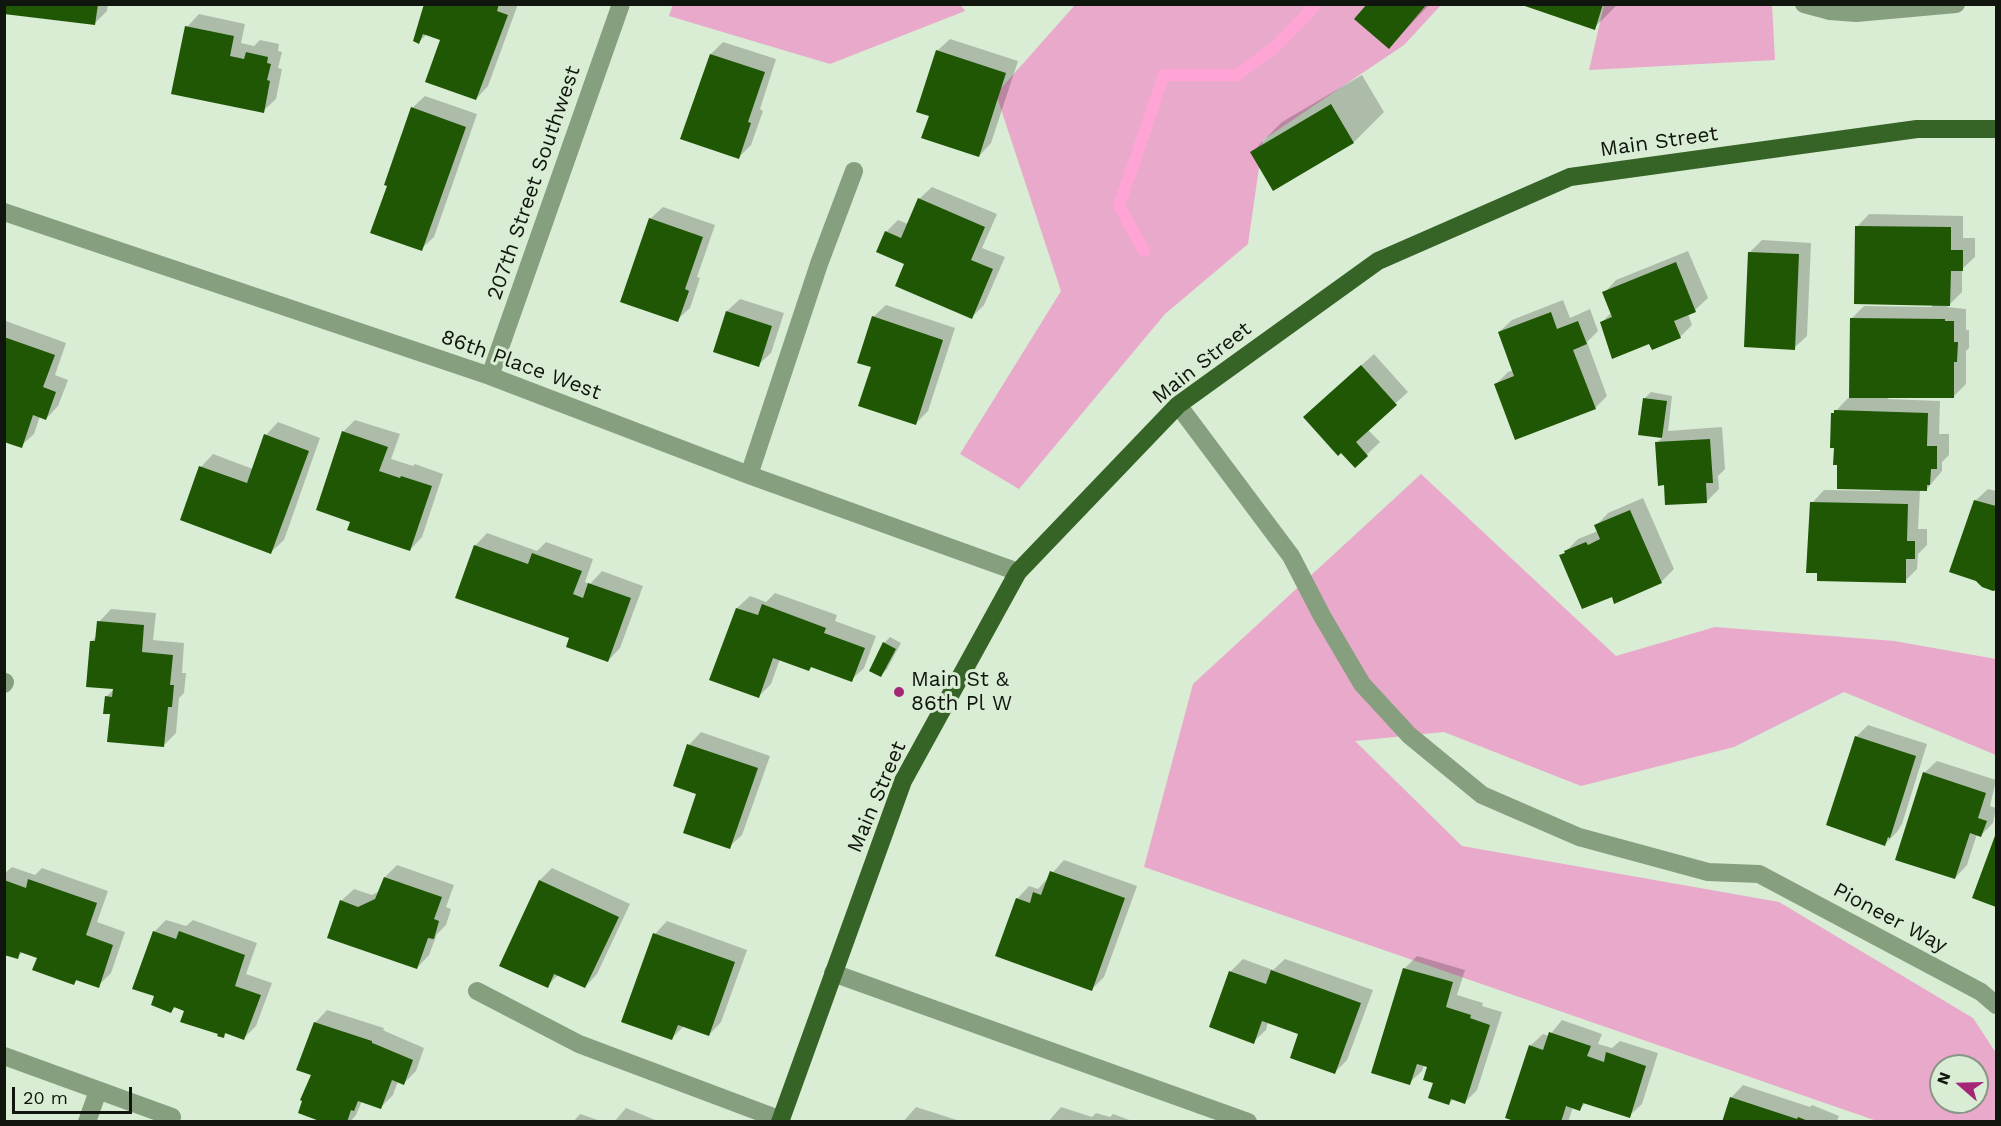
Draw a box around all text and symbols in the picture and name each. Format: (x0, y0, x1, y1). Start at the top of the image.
street label: 207th Street Southwest (482, 63, 586, 303)
street label: Main Street (1598, 121, 1720, 163)
street label: Main Street (1147, 317, 1257, 409)
street label: 86th Place West (438, 324, 604, 406)
place label: Main St & 86th Pl W (911, 667, 1012, 717)
marker: Main St & 86th Pl W (892, 685, 906, 699)
street label: Main Street (842, 737, 912, 857)
street label: Pioneer Way (1829, 877, 1951, 959)
north arrow (1929, 1054, 1989, 1114)
text: N (1933, 1070, 1954, 1087)
scale bar (15, 1075, 135, 1113)
text: 20 m (23, 1087, 68, 1108)

